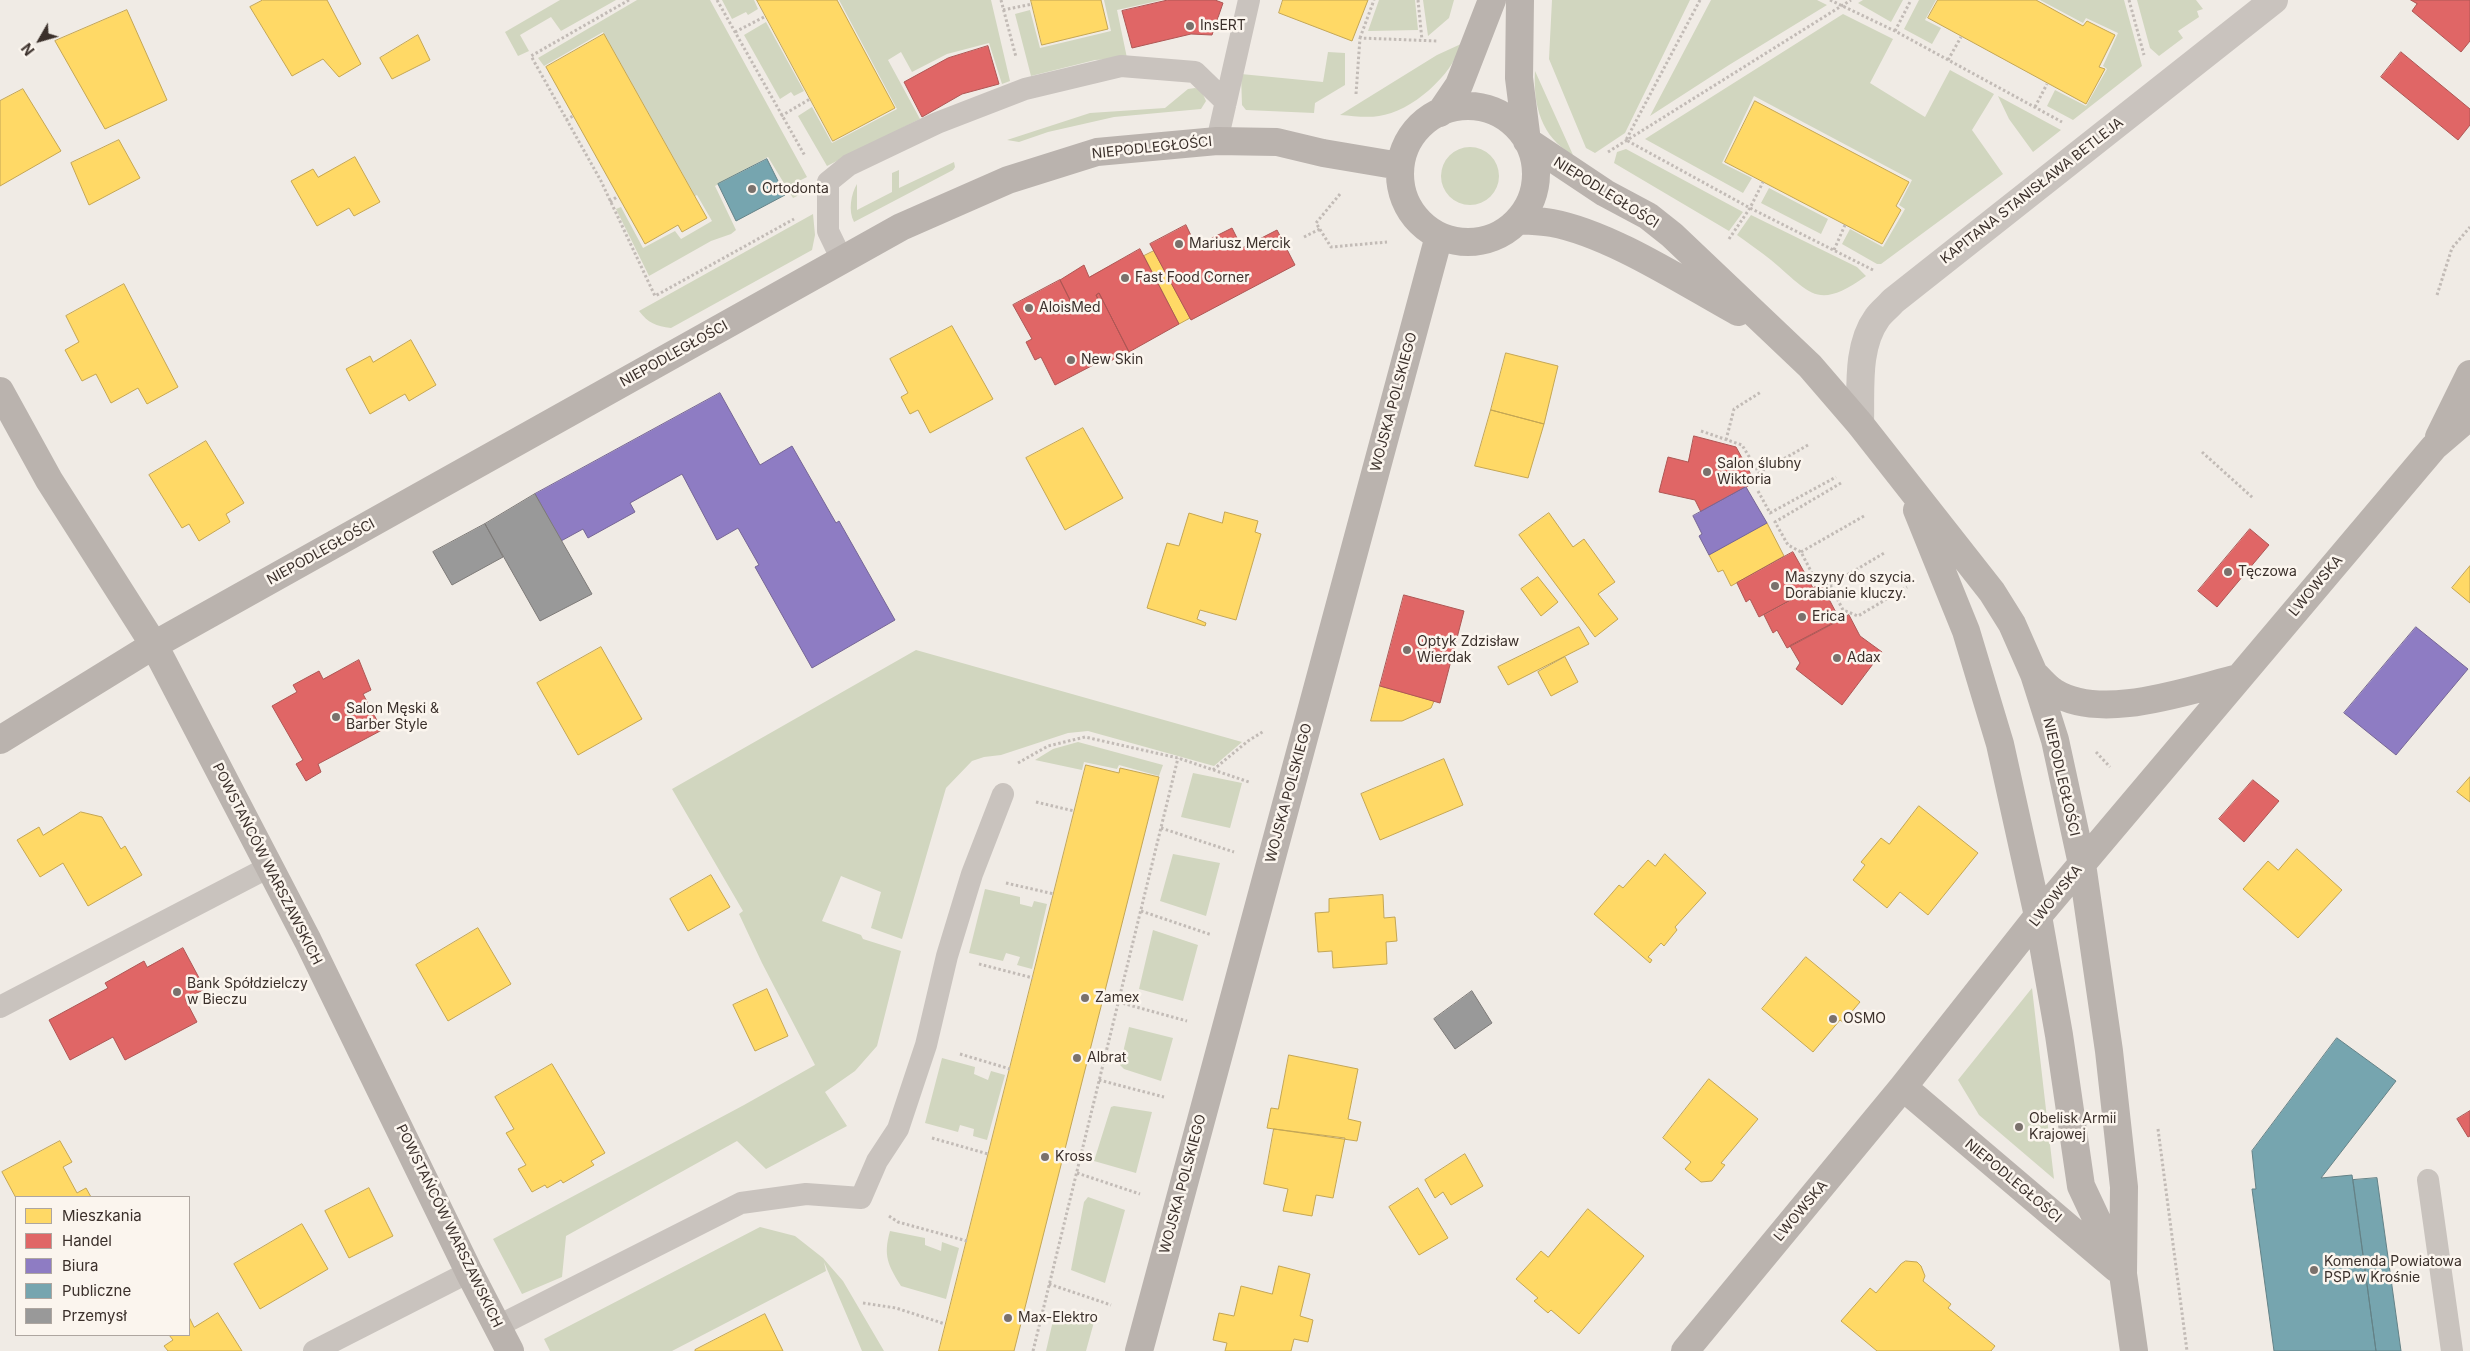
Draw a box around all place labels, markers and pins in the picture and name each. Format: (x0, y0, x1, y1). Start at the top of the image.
place label: InsERT (1200, 18, 1246, 34)
marker: InsERT (1184, 20, 1196, 32)
place label: Ortodonta (762, 181, 829, 197)
marker: Ortodonta (746, 183, 758, 195)
place label: Mariusz Mercik (1189, 236, 1291, 252)
marker: Mariusz Mercik (1173, 238, 1185, 250)
place label: Fast Food Corner (1135, 270, 1250, 286)
marker: Fast Food Corner (1119, 272, 1131, 284)
place label: AloisMed (1039, 300, 1101, 316)
marker: AloisMed (1023, 302, 1035, 314)
place label: New Skin (1081, 352, 1143, 368)
marker: New Skin (1065, 354, 1077, 366)
place label: Salon ślubny Wiktoria (1717, 456, 1801, 488)
marker: Salon ślubny Wiktoria (1701, 466, 1713, 478)
place label: Tęczowa (2238, 564, 2297, 580)
marker: Tęczowa (2222, 566, 2234, 578)
place label: Maszyny do szycia. Dorabianie kluczy. (1785, 570, 1915, 602)
marker: Maszyny do szycia. Dorabianie kluczy. (1769, 580, 1781, 592)
place label: Erica (1812, 609, 1845, 625)
marker: Erica (1796, 611, 1808, 623)
place label: Optyk Zdzisław Wierdak (1417, 634, 1519, 666)
marker: Optyk Zdzisław Wierdak (1401, 644, 1413, 656)
place label: Adax (1847, 650, 1881, 666)
marker: Adax (1831, 652, 1843, 664)
place label: Salon Męski & Barber Style (346, 701, 439, 734)
marker: Salon Męski & Barber Style (330, 711, 342, 723)
place label: Bank Spółdzielczy w Bieczu (187, 976, 308, 1009)
marker: Bank Spółdzielczy w Bieczu (171, 986, 183, 998)
place label: Zamex (1095, 990, 1139, 1006)
marker: Zamex (1079, 992, 1091, 1004)
place label: OSMO (1843, 1011, 1886, 1027)
marker: OSMO (1827, 1013, 1839, 1025)
place label: Albrat (1087, 1050, 1126, 1066)
marker: Albrat (1071, 1052, 1083, 1064)
place label: Obelisk Armii Krajowej (2029, 1111, 2116, 1144)
marker: Obelisk Armii Krajowej (2013, 1121, 2025, 1133)
place label: Kross (1055, 1149, 1093, 1165)
marker: Kross (1039, 1151, 1051, 1163)
place label: Komenda Powiatowa PSP w Krośnie (2324, 1254, 2462, 1286)
marker: Komenda Powiatowa PSP w Krośnie (2308, 1264, 2320, 1276)
place label: Max-Elektro (1018, 1310, 1098, 1326)
marker: Max-Elektro (1002, 1312, 1014, 1324)

